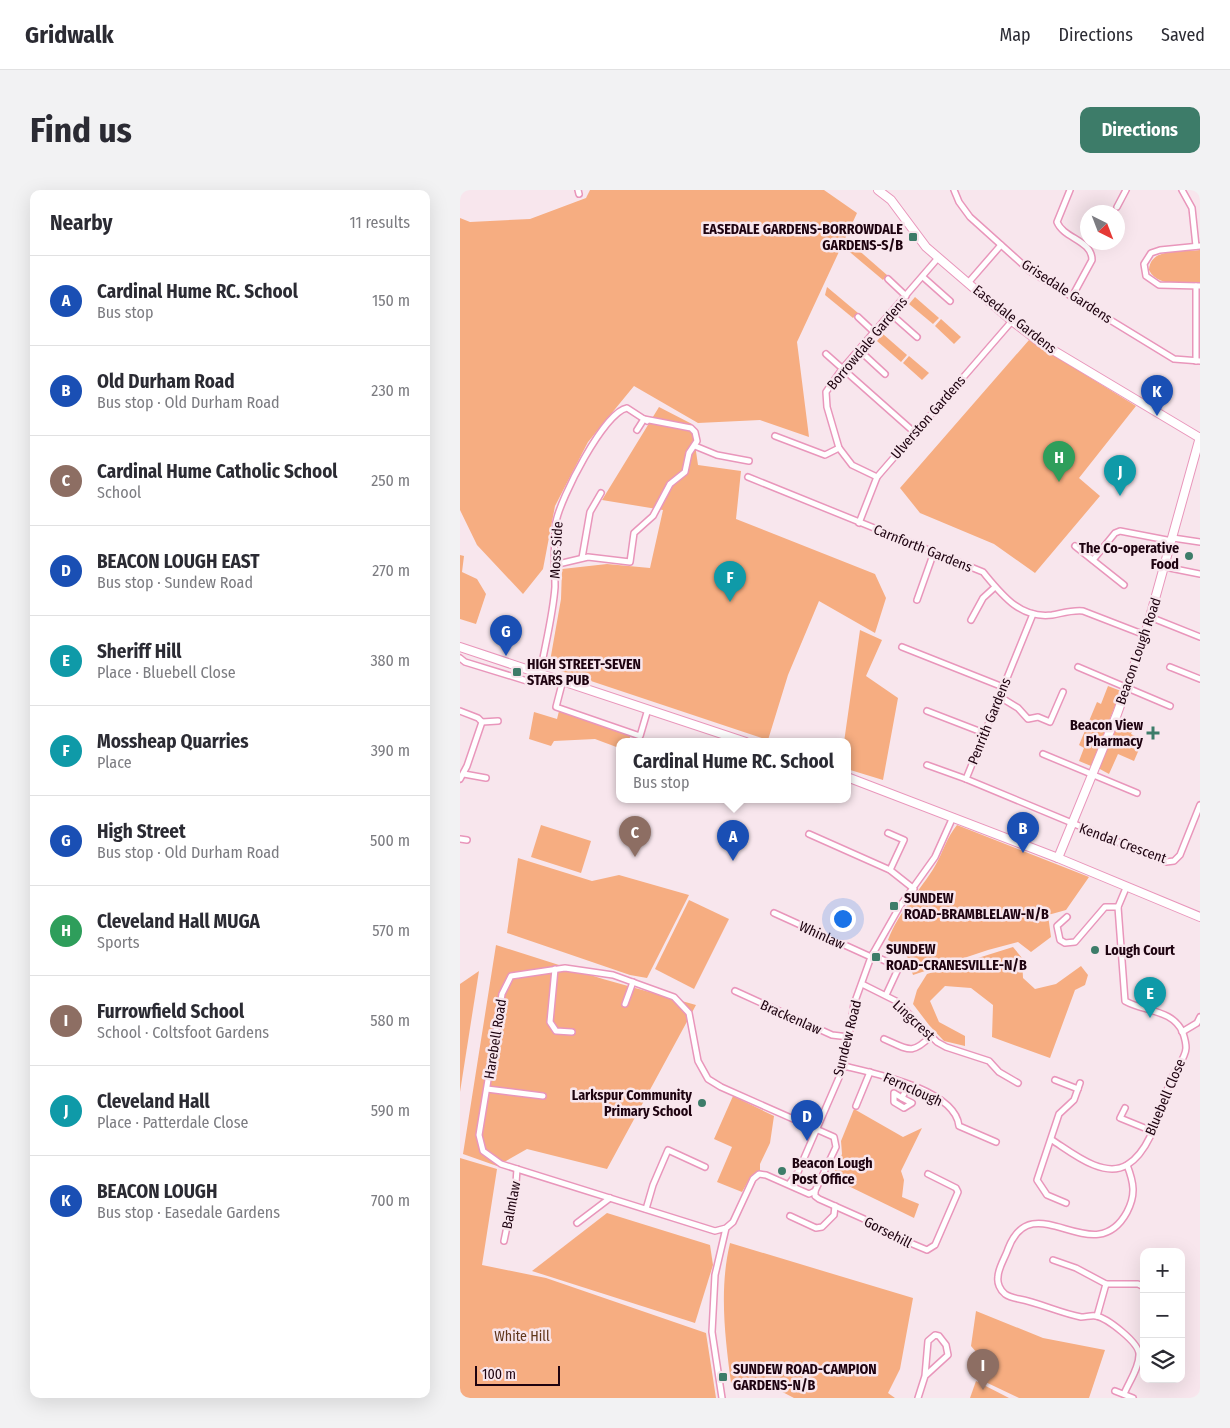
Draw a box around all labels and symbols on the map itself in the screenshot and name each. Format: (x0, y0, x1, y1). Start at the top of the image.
north arrow (1080, 205, 1125, 250)
place label: EASEDALE GARDENS-BORROWDALE GARDENS-S/B (703, 221, 903, 254)
marker: EASEDALE GARDENS-BORROWDALE GARDENS-S/B (907, 231, 919, 243)
street label: Grisedale Gardens (1018, 256, 1115, 327)
street label: Easedale Gardens (970, 282, 1060, 357)
street label: Borrowdale Gardens (824, 293, 911, 393)
street label: Ulverston Gardens (887, 372, 969, 463)
pin: K (1141, 375, 1173, 416)
pin: H (1043, 441, 1075, 482)
pin: J (1104, 455, 1136, 496)
street label: Moss Side (547, 521, 566, 579)
street label: Carnforth Gardens (871, 521, 975, 576)
place label: The Co-operative Food (1079, 540, 1179, 573)
marker: The Co-operative Food (1183, 550, 1195, 562)
pin: F (714, 561, 746, 602)
street label: Beacon Lough Road (1112, 595, 1165, 707)
pin: G (490, 615, 522, 656)
place label: HIGH STREET-SEVEN STARS PUB (527, 656, 641, 689)
marker: HIGH STREET-SEVEN STARS PUB (511, 666, 523, 678)
street label: Penrith Gardens (964, 675, 1015, 767)
place label: Beacon View Pharmacy (1070, 717, 1143, 750)
marker: Beacon View Pharmacy (1147, 727, 1159, 739)
pin: B (1007, 812, 1039, 853)
pin: C (619, 816, 651, 857)
pin: A (717, 820, 749, 861)
street label: Kendal Crescent (1077, 820, 1169, 867)
place label: SUNDEW ROAD-BRAMBLELAW-N/B (904, 890, 1049, 923)
marker: SUNDEW ROAD-BRAMBLELAW-N/B (888, 900, 900, 912)
your location (830, 906, 856, 932)
street label: Whinlaw (796, 918, 847, 953)
place label: SUNDEW ROAD-CRANESVILLE-N/B (886, 941, 1027, 974)
place label: Lough Court (1105, 942, 1176, 959)
marker: Lough Court (1089, 944, 1101, 956)
marker: SUNDEW ROAD-CRANESVILLE-N/B (870, 951, 882, 963)
pin: E (1134, 977, 1166, 1018)
street label: Brackenlaw (758, 996, 824, 1038)
street label: Lingcrest (889, 997, 939, 1044)
street label: Harebell Road (481, 998, 510, 1080)
street label: Sundew Road (830, 998, 865, 1078)
street label: Bluebell Close (1142, 1056, 1189, 1138)
street label: Fernclough (881, 1069, 945, 1110)
place label: Larkspur Community Primary School (572, 1087, 692, 1120)
marker: Larkspur Community Primary School (696, 1097, 708, 1109)
pin: D (791, 1100, 823, 1141)
place label: Beacon Lough Post Office (792, 1155, 873, 1188)
marker: Beacon Lough Post Office (776, 1165, 788, 1177)
street label: Balmlaw (499, 1180, 524, 1230)
street label: Gorsehill (861, 1213, 915, 1252)
park label: White Hill (494, 1328, 550, 1345)
pin: I (967, 1349, 999, 1390)
place label: SUNDEW ROAD-CAMPION GARDENS-N/B (733, 1361, 877, 1394)
scale bar (475, 1363, 560, 1386)
marker: SUNDEW ROAD-CAMPION GARDENS-N/B (717, 1371, 729, 1383)

